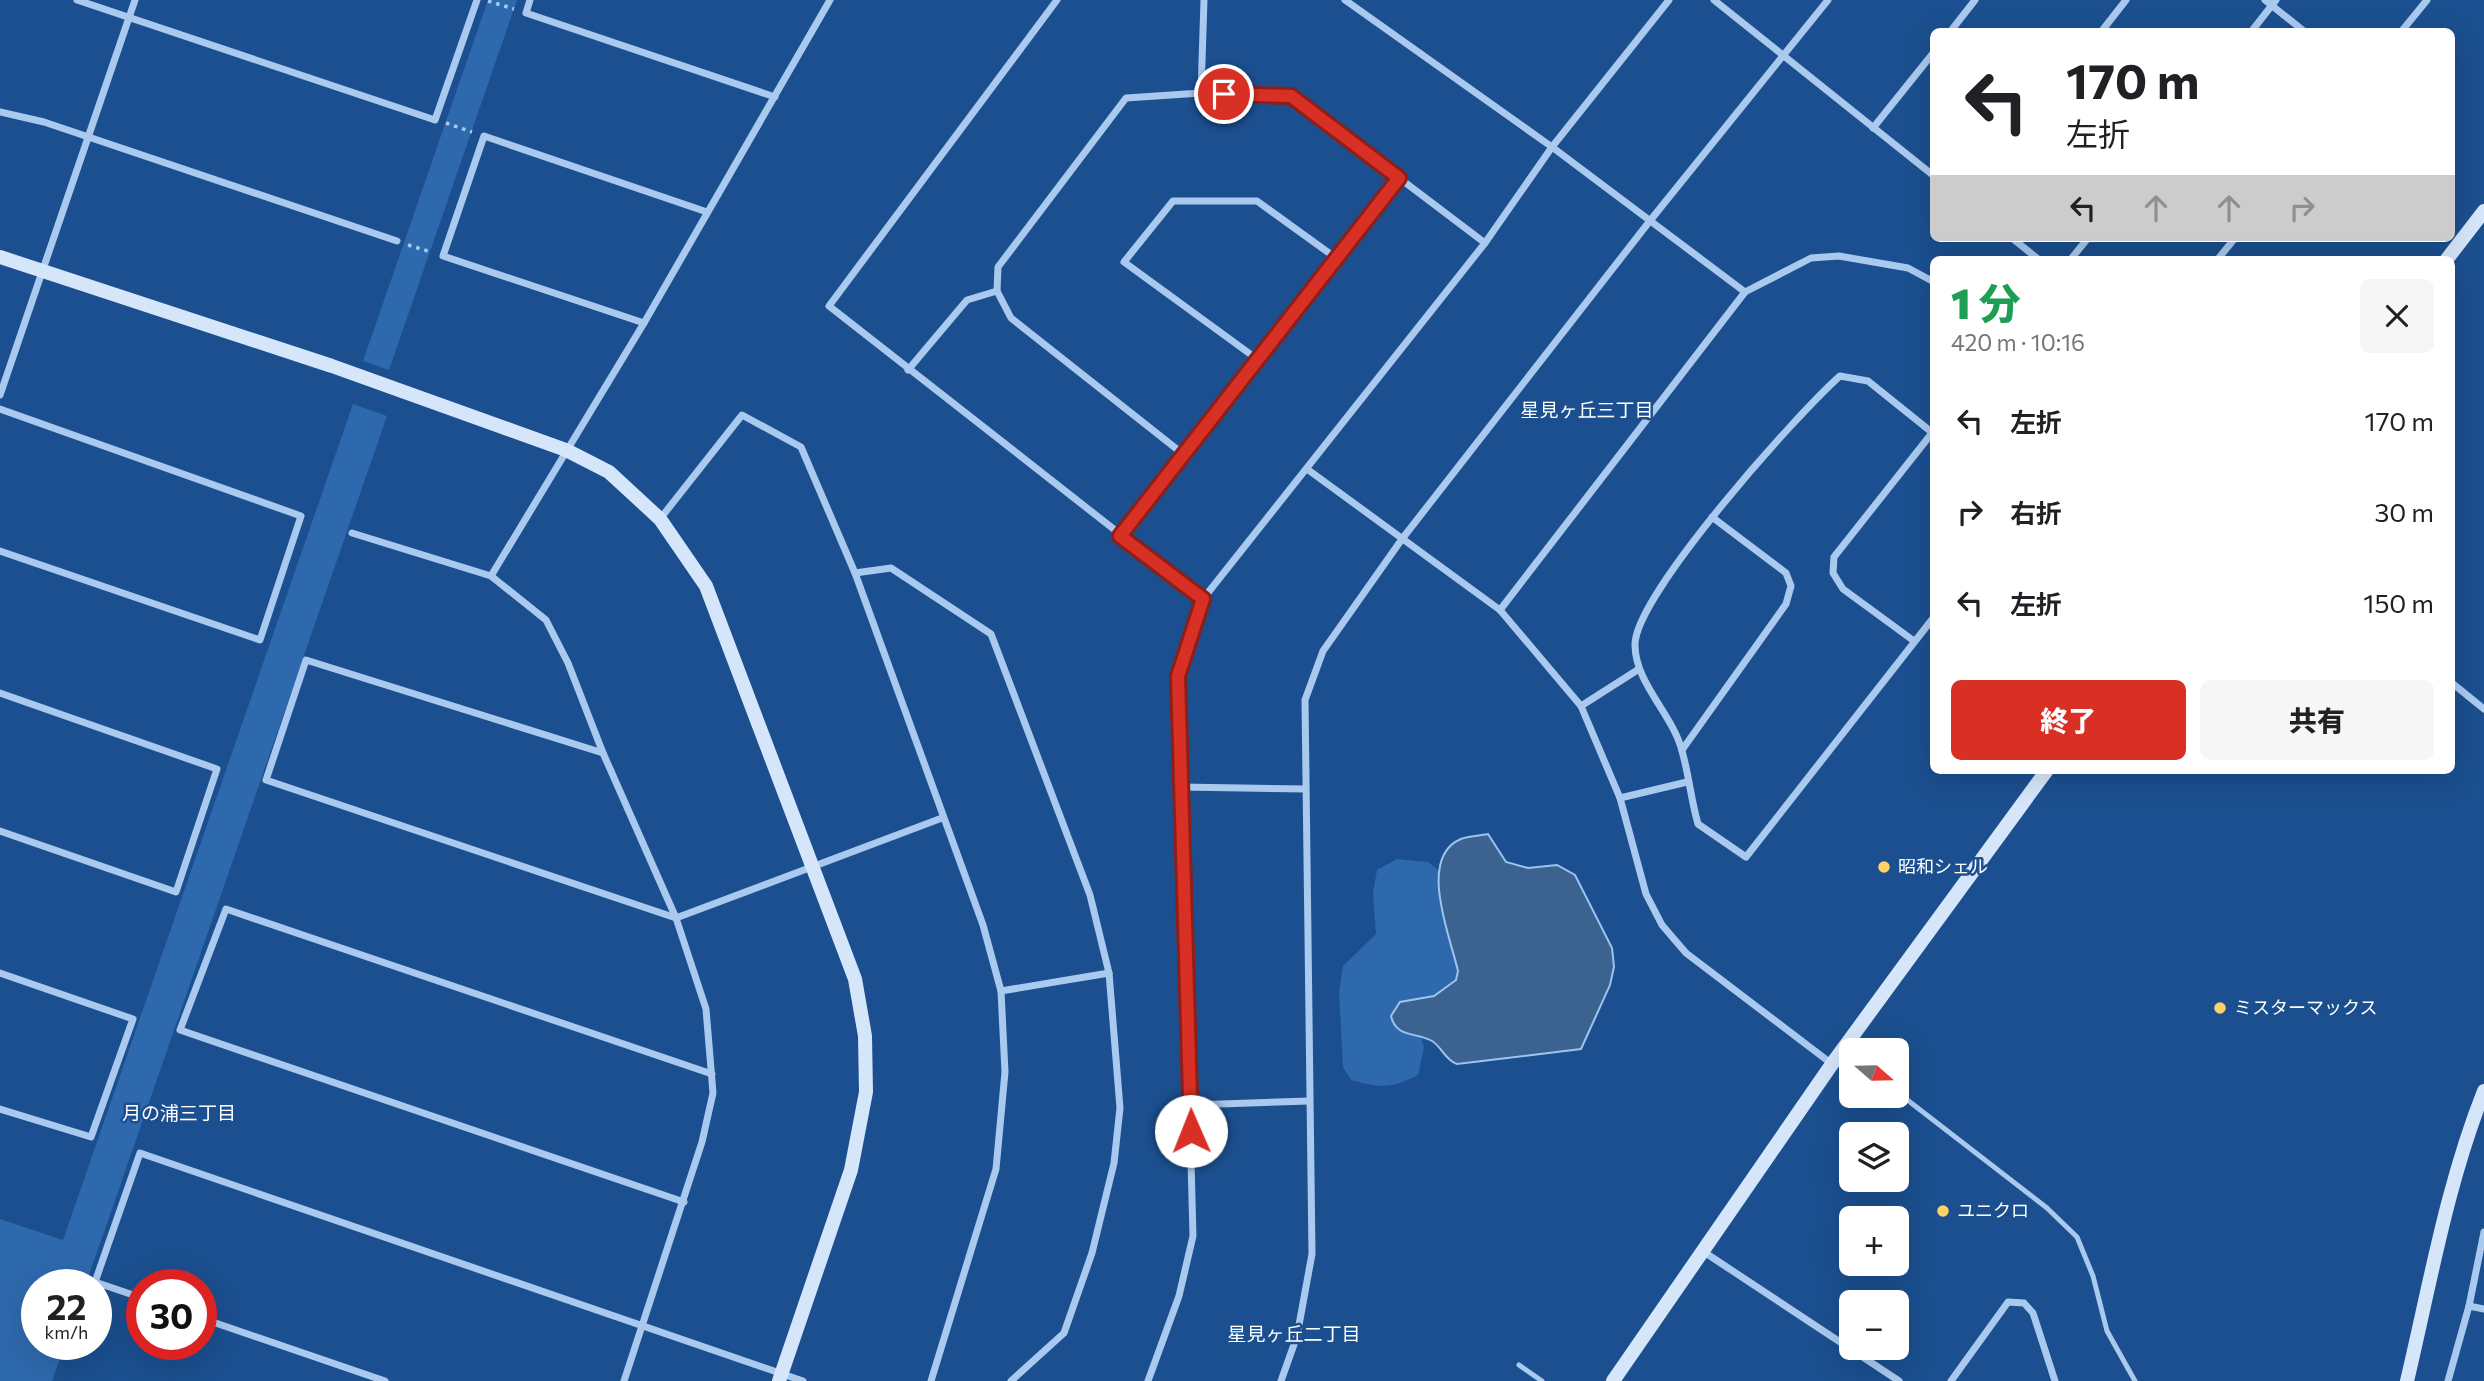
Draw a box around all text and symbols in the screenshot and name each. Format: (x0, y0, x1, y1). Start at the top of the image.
text: 170 m (2066, 49, 2199, 109)
icon: left (1951, 56, 2042, 147)
pin (1194, 64, 1254, 124)
icon: arrive (1205, 75, 1243, 113)
text: 左折 (2066, 113, 2130, 153)
icon: left (2064, 189, 2102, 227)
icon: ahead (2137, 189, 2175, 227)
icon: ahead (2210, 189, 2248, 227)
icon: right (2283, 189, 2321, 227)
text: 1 分 (1951, 276, 2021, 328)
button: close (2360, 279, 2434, 353)
text: 420 m · 10:16 (1951, 328, 2085, 356)
district label: 星見ヶ丘三丁目 (1520, 398, 1654, 421)
icon: left (1951, 402, 1989, 440)
text: 170 m (2365, 405, 2434, 436)
text: 左折 (2010, 406, 2062, 437)
icon: right (1951, 493, 1989, 531)
text: 30 m (2375, 496, 2434, 527)
text: 右折 (2010, 497, 2062, 528)
icon: left (1951, 584, 1989, 622)
text: 150 m (2363, 587, 2434, 618)
text: 左折 (2010, 588, 2062, 619)
button: 終了 (1951, 680, 2186, 760)
button: 共有 (2200, 680, 2434, 760)
place label: 昭和シェル (1898, 855, 1988, 877)
marker: 昭和シェル (1876, 859, 1892, 875)
place label: ミスターマックス (2234, 996, 2377, 1018)
marker: ミスターマックス (2212, 1000, 2228, 1016)
north arrow (1839, 1038, 1909, 1108)
map controls (1839, 1038, 1909, 1360)
position arrow (1154, 1094, 1228, 1168)
district label: 月の浦三丁目 (122, 1101, 236, 1124)
button: layers (1839, 1122, 1909, 1192)
place label: ユニクロ (1957, 1199, 2029, 1221)
marker: ユニクロ (1935, 1203, 1951, 1219)
button: + (1839, 1206, 1909, 1276)
speed limit sign: 30 (126, 1269, 217, 1360)
text: 22 (47, 1284, 86, 1327)
button: − (1839, 1290, 1909, 1360)
text: km/h (45, 1321, 88, 1343)
district label: 星見ヶ丘二丁目 (1227, 1322, 1361, 1345)

